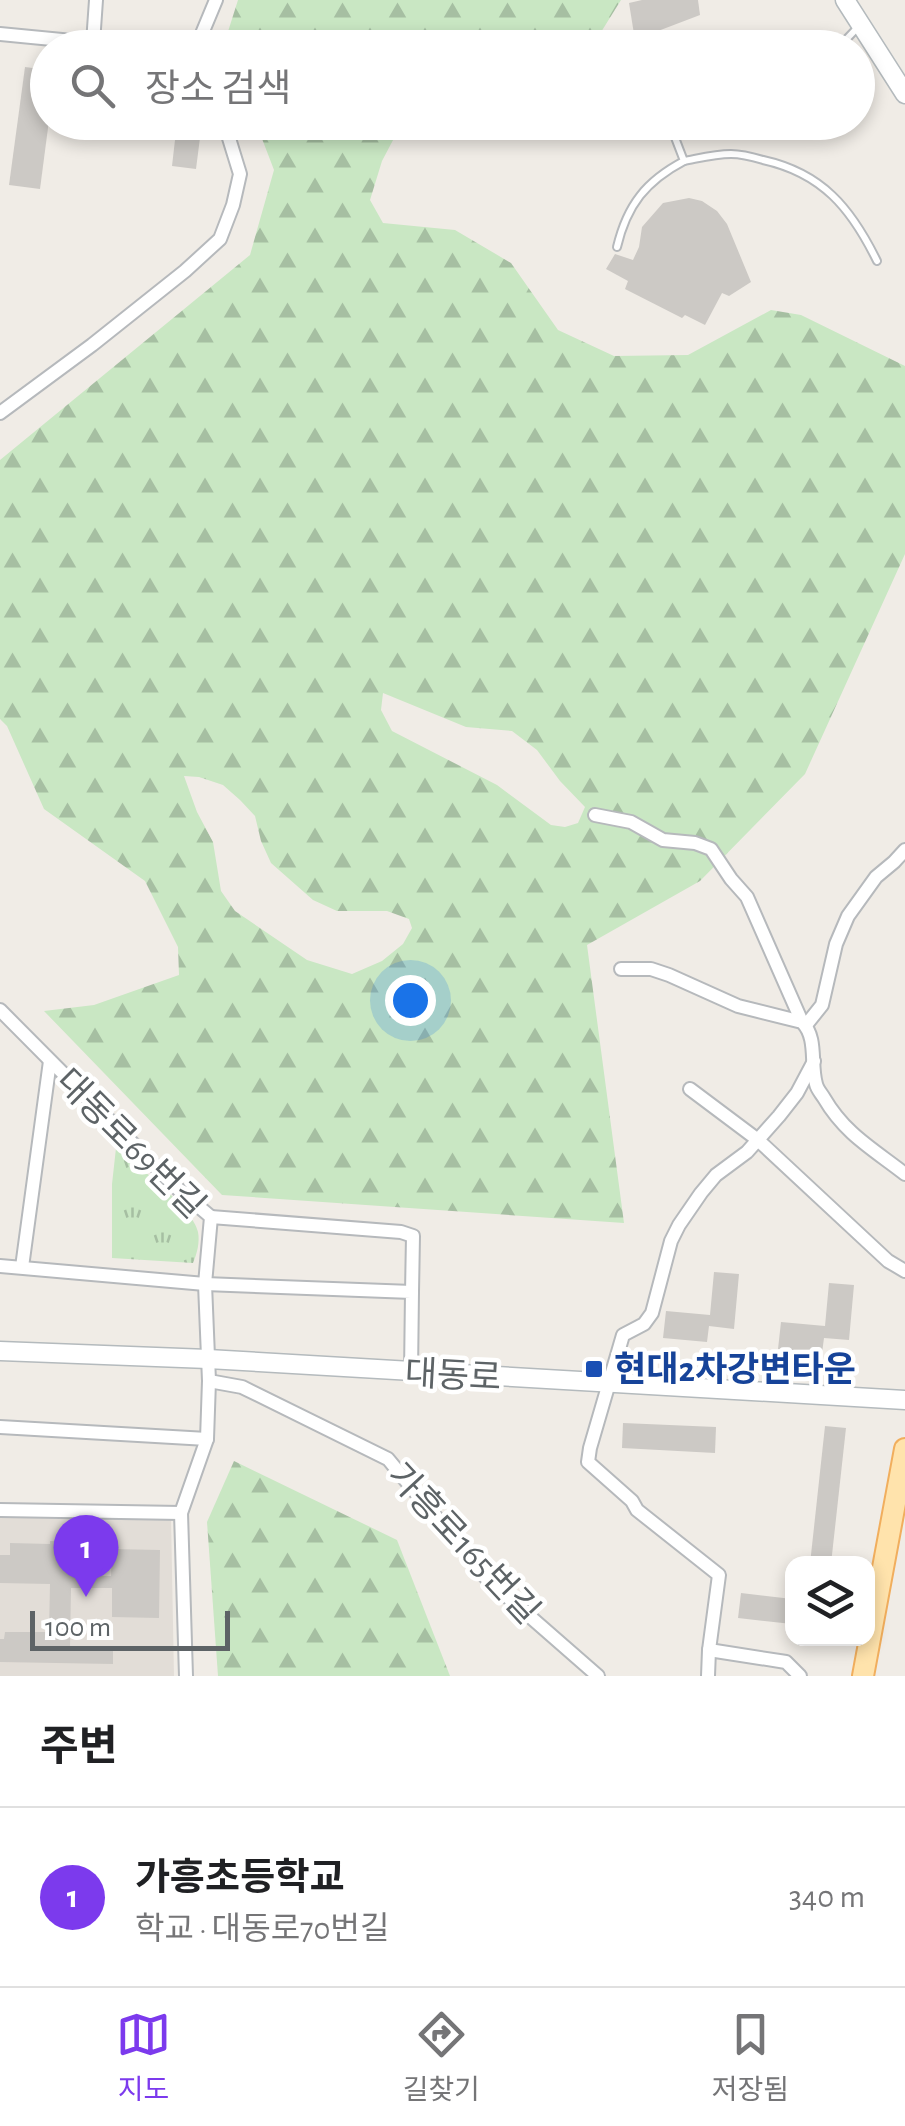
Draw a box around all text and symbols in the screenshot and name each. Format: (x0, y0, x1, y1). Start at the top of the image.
search box (30, 30, 875, 140)
icon: search (65, 58, 120, 113)
text: 장소 검색 (145, 71, 291, 109)
your location (385, 975, 436, 1026)
street label: 대동로69번길 (49, 1062, 212, 1225)
place label: 현대2차강변타운 (614, 1351, 856, 1388)
street label: 대동로 (404, 1355, 502, 1397)
marker: 현대2차강변타운 (583, 1358, 605, 1380)
street label: 가흥로165번길 (380, 1456, 547, 1631)
pin: 1 (54, 1514, 118, 1597)
map controls (785, 1556, 875, 1646)
button: layers (785, 1556, 875, 1646)
scale bar (30, 1606, 230, 1650)
text: 100 m (45, 1614, 111, 1642)
text: 주변 (40, 1726, 117, 1768)
text: 가흥초등학교 (135, 1860, 345, 1898)
text: 1 (67, 1881, 78, 1913)
text: 340 m (789, 1881, 865, 1913)
text: 학교 · 대동로70번길 (135, 1913, 389, 1945)
tab: 지도 (116, 2007, 171, 2108)
tab: 길찾기 (403, 2007, 480, 2108)
tab: 저장됨 (712, 2007, 789, 2108)

